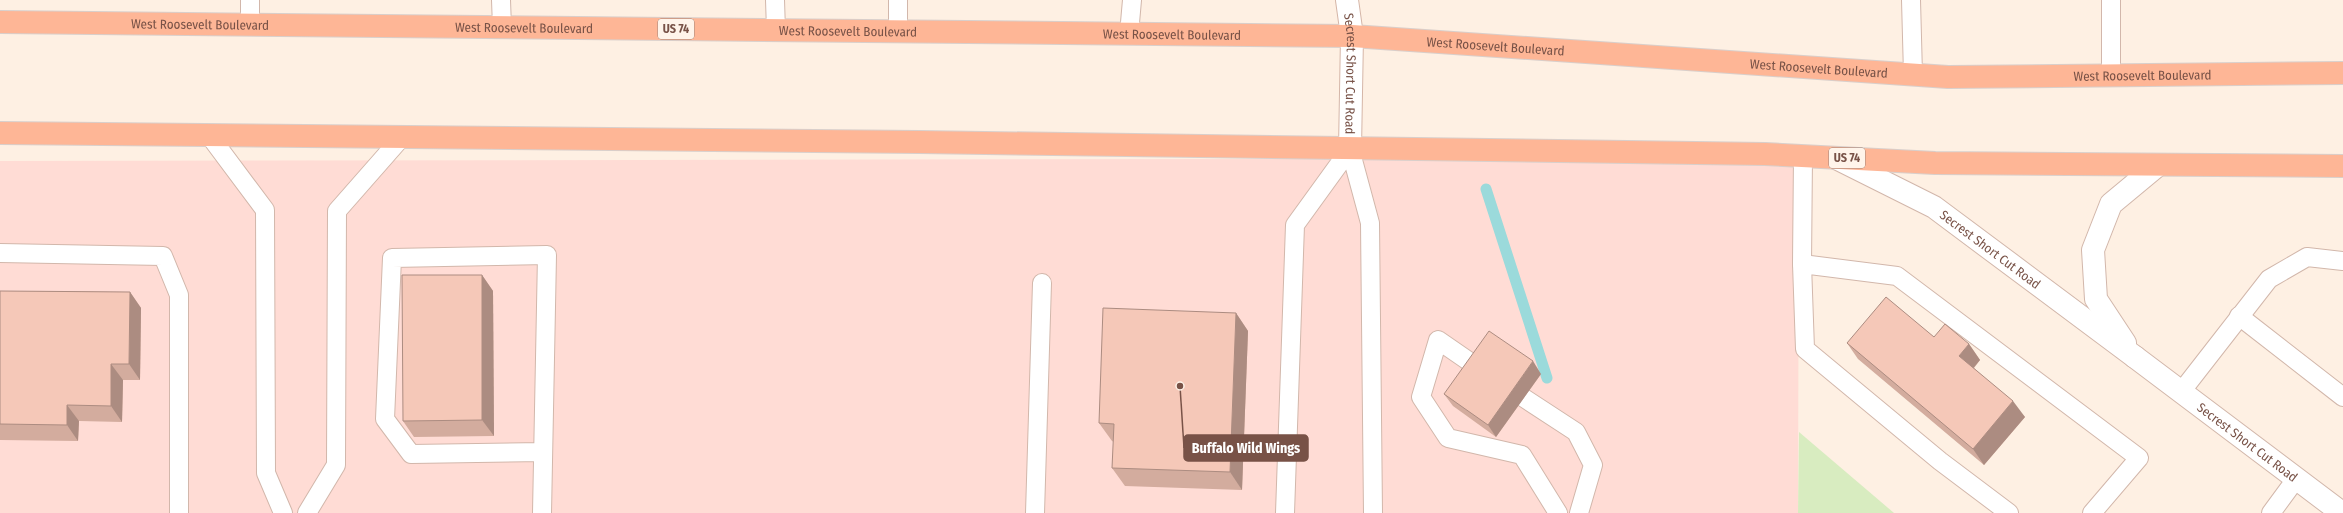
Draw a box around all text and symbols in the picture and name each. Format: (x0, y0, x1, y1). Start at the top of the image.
street label: Secrest Short Cut Road (1341, 12, 1359, 135)
street label: West Roosevelt Boulevard (131, 16, 269, 33)
road number: US 74 (658, 19, 694, 39)
street label: West Roosevelt Boulevard (455, 20, 593, 36)
street label: West Roosevelt Boulevard (779, 23, 917, 39)
street label: West Roosevelt Boulevard (1103, 26, 1241, 43)
street label: West Roosevelt Boulevard (1426, 34, 1565, 59)
street label: West Roosevelt Boulevard (1749, 56, 1888, 81)
street label: West Roosevelt Boulevard (2073, 67, 2212, 84)
road number: US 74 (1829, 148, 1865, 168)
street label: Secrest Short Cut Road (1937, 207, 2043, 292)
street label: Secrest Short Cut Road (2194, 400, 2300, 485)
callout: Buffalo Wild Wings (1184, 435, 1308, 461)
text: Buffalo Wild Wings (1192, 440, 1300, 457)

